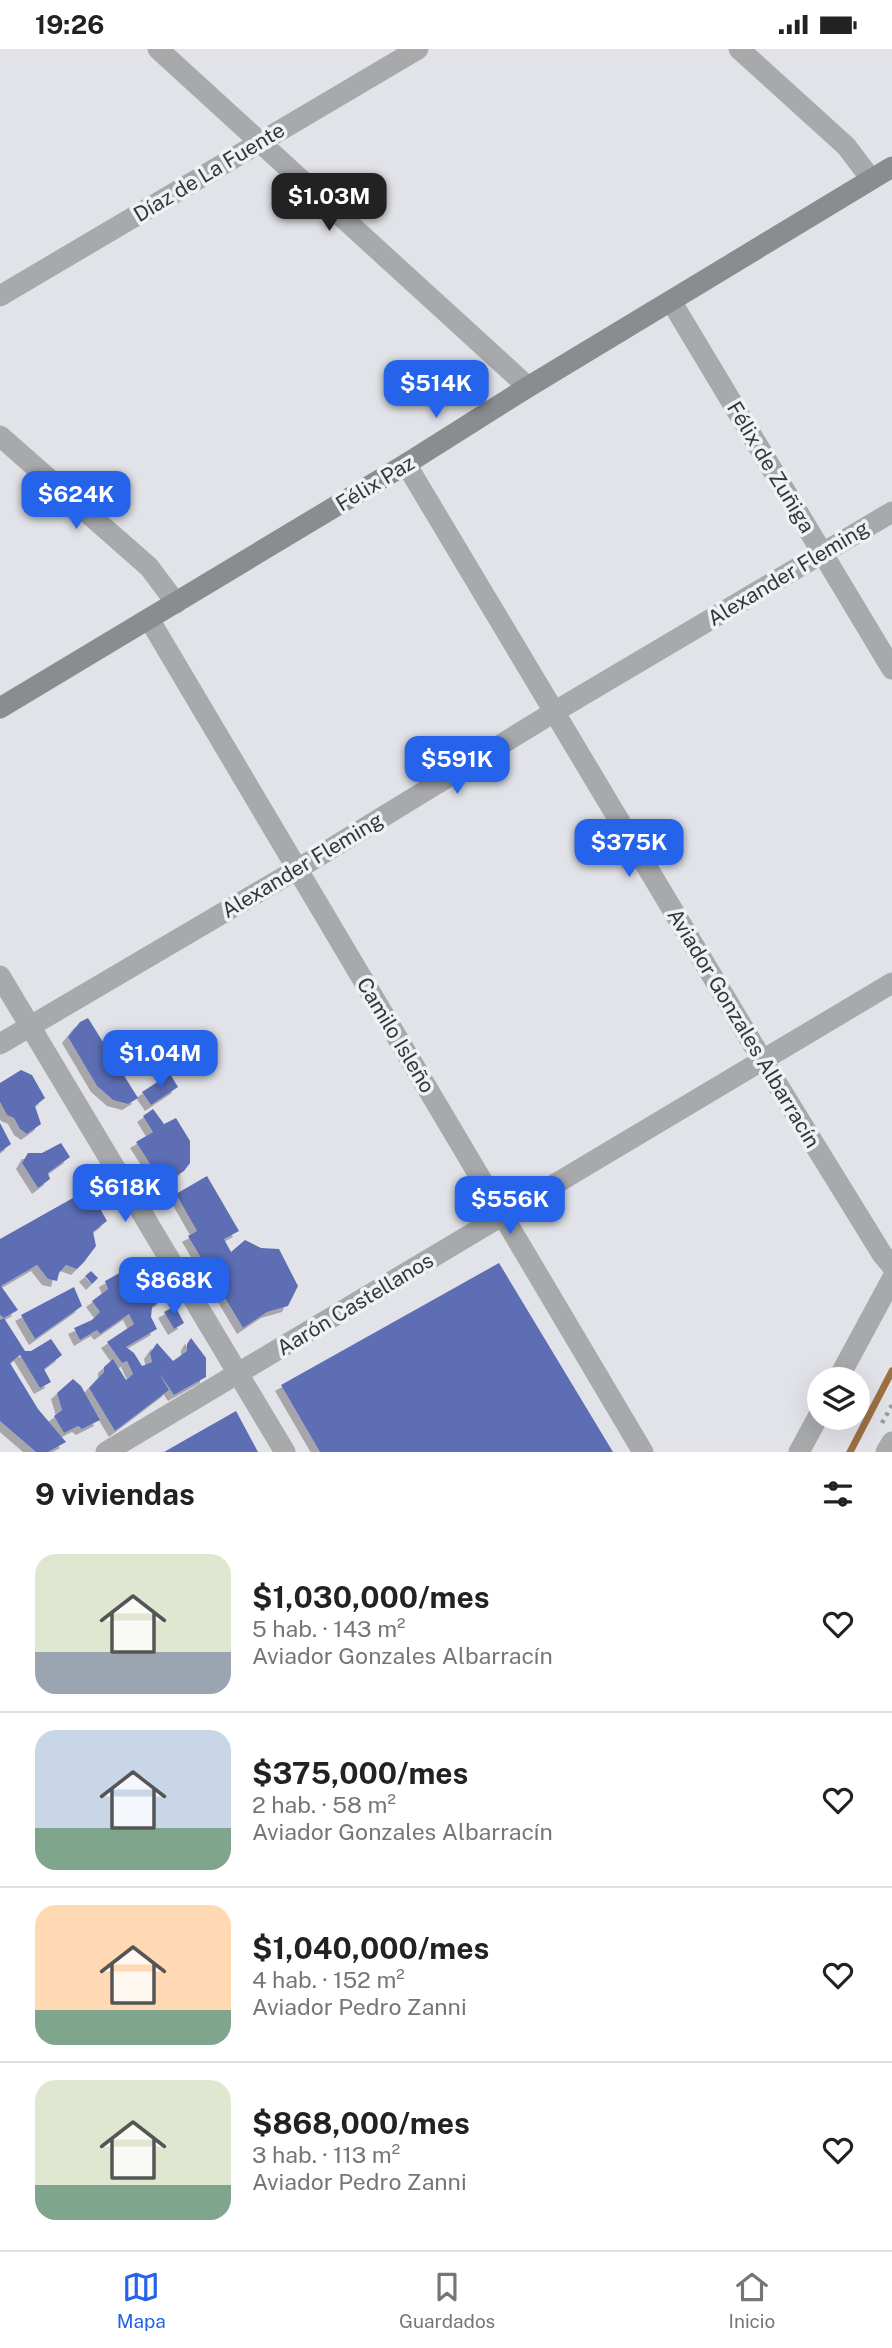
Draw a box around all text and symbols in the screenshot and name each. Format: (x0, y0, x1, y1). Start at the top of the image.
text: 19:26 (35, 9, 104, 40)
street label: Díaz de La Fuente (129, 117, 289, 227)
pin: $1.03M (272, 173, 386, 233)
text: $1.03M (288, 182, 370, 209)
pin: $514K (387, 361, 485, 420)
text: $514K (400, 369, 472, 396)
street label: Félix de Zuñiga (722, 397, 820, 537)
street label: Félix Paz (331, 450, 419, 516)
pin: $624K (27, 471, 125, 531)
text: $624K (37, 480, 115, 507)
street label: Alexander Fleming (703, 515, 873, 631)
pin: $591K (408, 737, 506, 796)
text: $591K (421, 745, 493, 772)
street label: Alexander Fleming (217, 807, 387, 923)
pin: $375K (580, 819, 678, 879)
text: $375K (591, 828, 667, 855)
street label: Aviador Gonzales Albarracín (663, 904, 825, 1152)
street label: Camilo Isleño (352, 973, 440, 1097)
pin: $1.04M (103, 1031, 217, 1090)
text: $1.04M (119, 1039, 201, 1066)
pin: $618K (76, 1165, 174, 1224)
text: $618K (89, 1173, 161, 1200)
pin: $556K (461, 1177, 559, 1236)
text: $556K (471, 1185, 549, 1212)
street label: Aarón Castellanos (272, 1247, 438, 1361)
pin: $868K (125, 1257, 223, 1317)
text: $868K (135, 1266, 213, 1293)
map controls (807, 1367, 870, 1430)
button: layers (807, 1367, 870, 1430)
icon: filters (819, 1475, 857, 1513)
text: 9 viviendas (35, 1476, 195, 1512)
text: $1,030,000/mes (252, 1579, 489, 1615)
icon: home (91, 1582, 175, 1666)
icon: heart (819, 1605, 857, 1643)
text: 5 hab. · 143 m² (252, 1615, 406, 1642)
text: Aviador Gonzales Albarracín (252, 1642, 553, 1669)
text: $375,000/mes (252, 1755, 468, 1791)
icon: home (91, 1758, 175, 1842)
icon: heart (819, 1781, 857, 1819)
text: 2 hab. · 58 m² (252, 1791, 396, 1818)
text: Aviador Gonzales Albarracín (252, 1818, 553, 1845)
text: $1,040,000/mes (252, 1930, 489, 1966)
icon: home (91, 1933, 175, 2017)
icon: heart (819, 1956, 857, 1994)
text: 4 hab. · 152 m² (252, 1966, 405, 1993)
text: Aviador Pedro Zanni (252, 1993, 467, 2020)
text: $868,000/mes (252, 2105, 470, 2141)
icon: home (91, 2108, 175, 2192)
icon: heart (819, 2131, 857, 2169)
text: 3 hab. · 113 m² (252, 2141, 400, 2168)
text: Aviador Pedro Zanni (252, 2168, 467, 2195)
tab: Mapa (117, 2268, 166, 2332)
tab: Guardados (399, 2268, 495, 2332)
tab: Inicio (729, 2268, 775, 2332)

